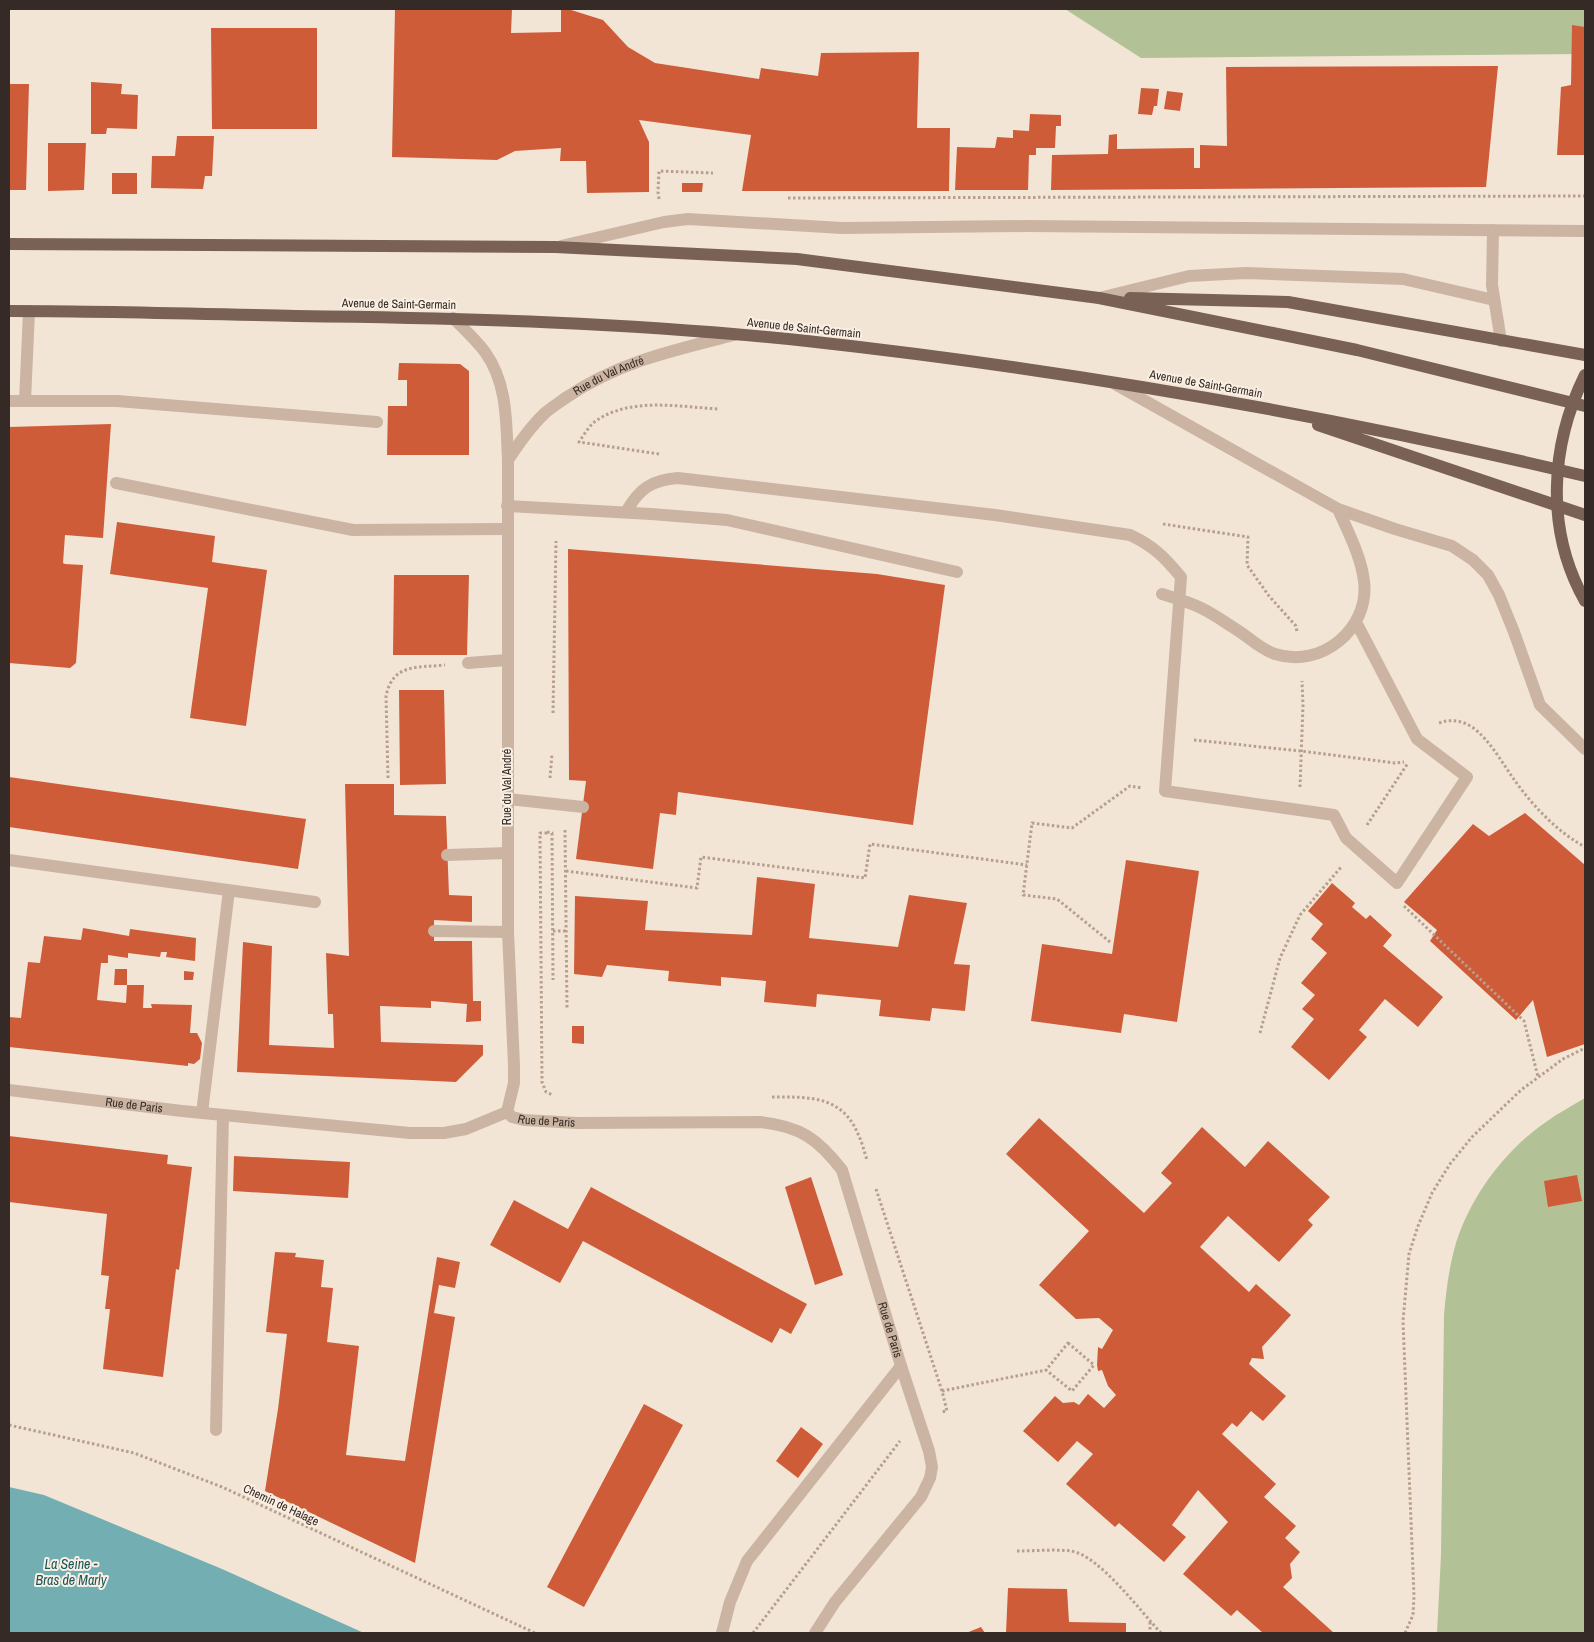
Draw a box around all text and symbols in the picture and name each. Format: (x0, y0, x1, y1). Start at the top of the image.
street label: Avenue de Saint-Germain (341, 295, 456, 313)
street label: Avenue de Saint-Germain (745, 314, 862, 342)
street label: Rue du Val André (570, 352, 646, 399)
street label: Avenue de Saint-Germain (1147, 366, 1264, 402)
street label: Rue du Val André (499, 749, 515, 825)
street label: Rue de Paris (105, 1094, 164, 1117)
street label: Rue de Paris (516, 1111, 576, 1131)
street label: Rue de Paris (874, 1300, 906, 1360)
street label: Chemin de Halage (240, 1480, 322, 1530)
water label: La Seine - Bras de Marly (36, 1555, 108, 1589)

